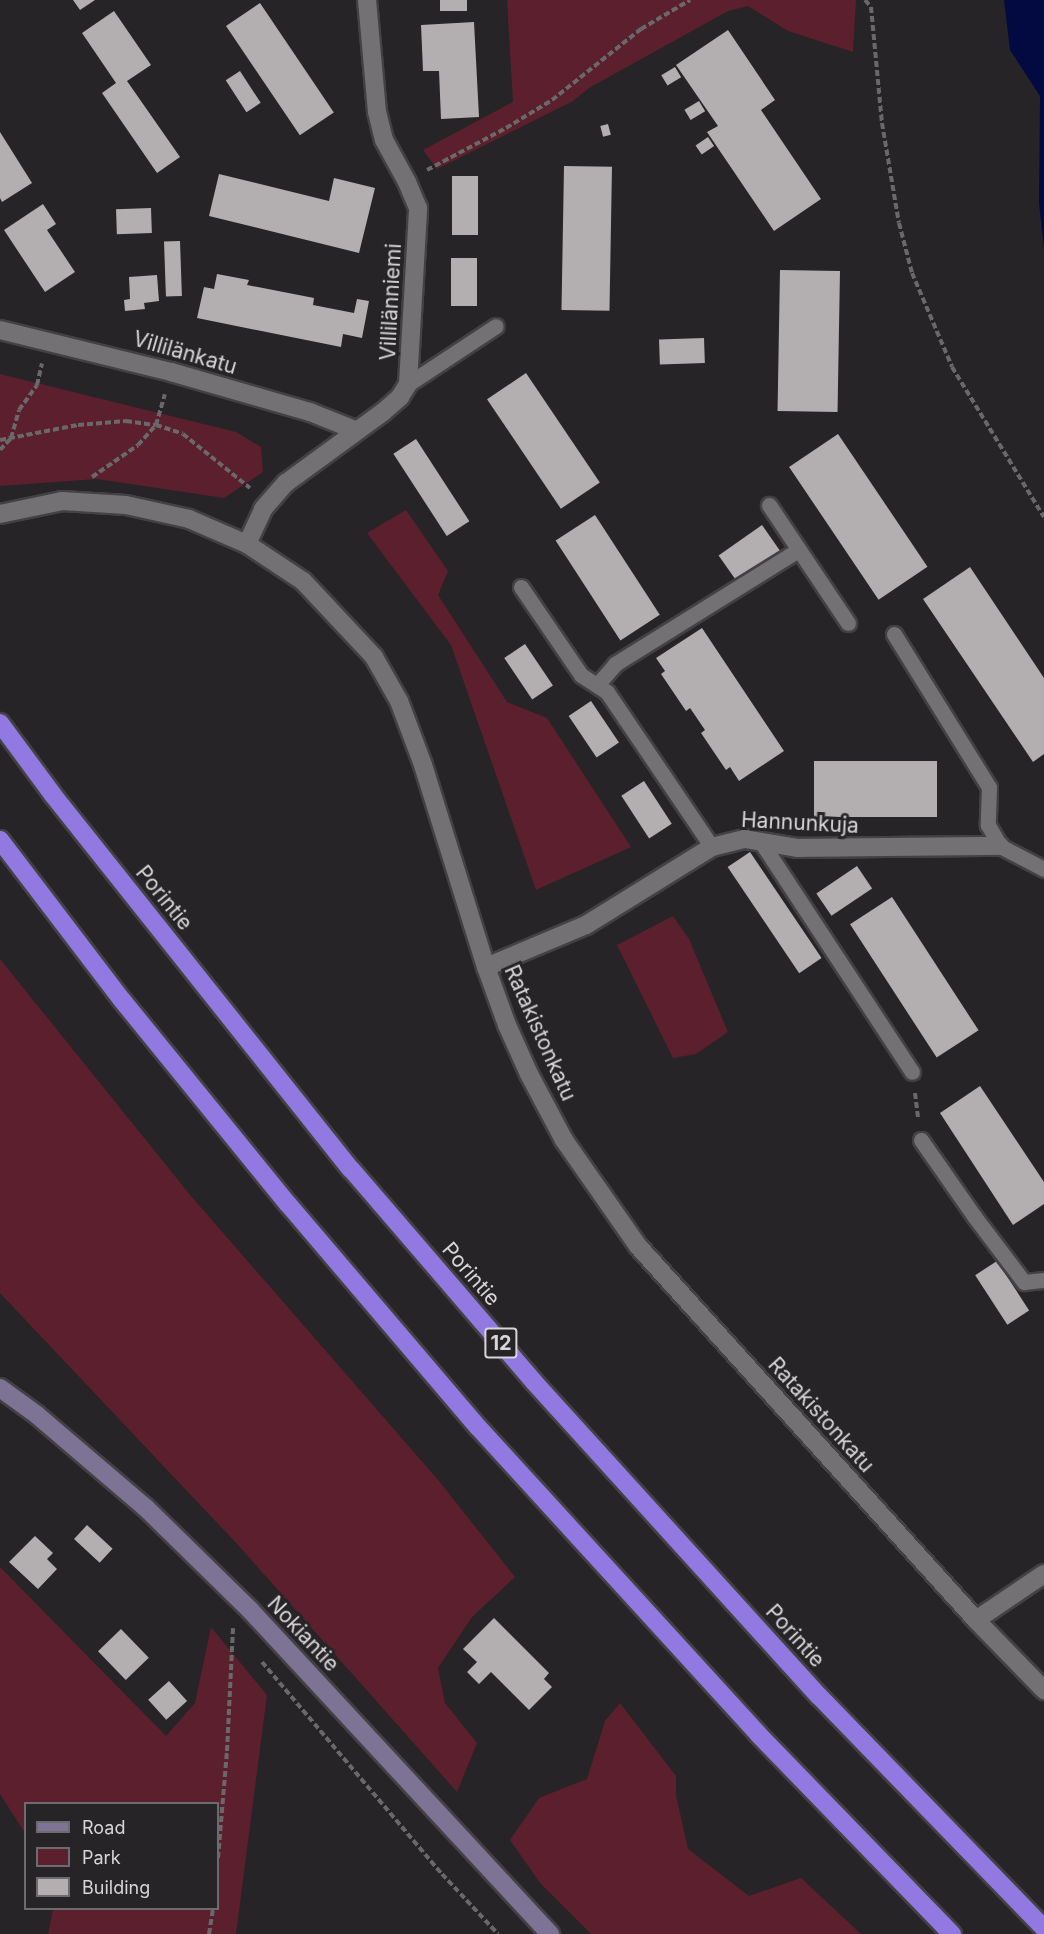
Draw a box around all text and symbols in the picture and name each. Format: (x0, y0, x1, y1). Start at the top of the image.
street label: Villilänniemi (375, 243, 407, 361)
street label: Villilänkatu (130, 326, 240, 380)
street label: Hannunkuja (740, 807, 860, 839)
street label: Porintie (130, 861, 198, 935)
street label: Ratakistonkatu (499, 961, 581, 1105)
street label: Porintie (437, 1237, 505, 1311)
road number: 12 (483, 1326, 519, 1360)
street label: Ratakistonkatu (763, 1352, 879, 1478)
street label: Nokiantie (262, 1591, 344, 1677)
street label: Porintie (760, 1599, 830, 1673)
legend (24, 1802, 219, 1910)
text: Road (82, 1817, 125, 1838)
text: Park (82, 1847, 121, 1868)
text: Building (82, 1877, 150, 1898)

